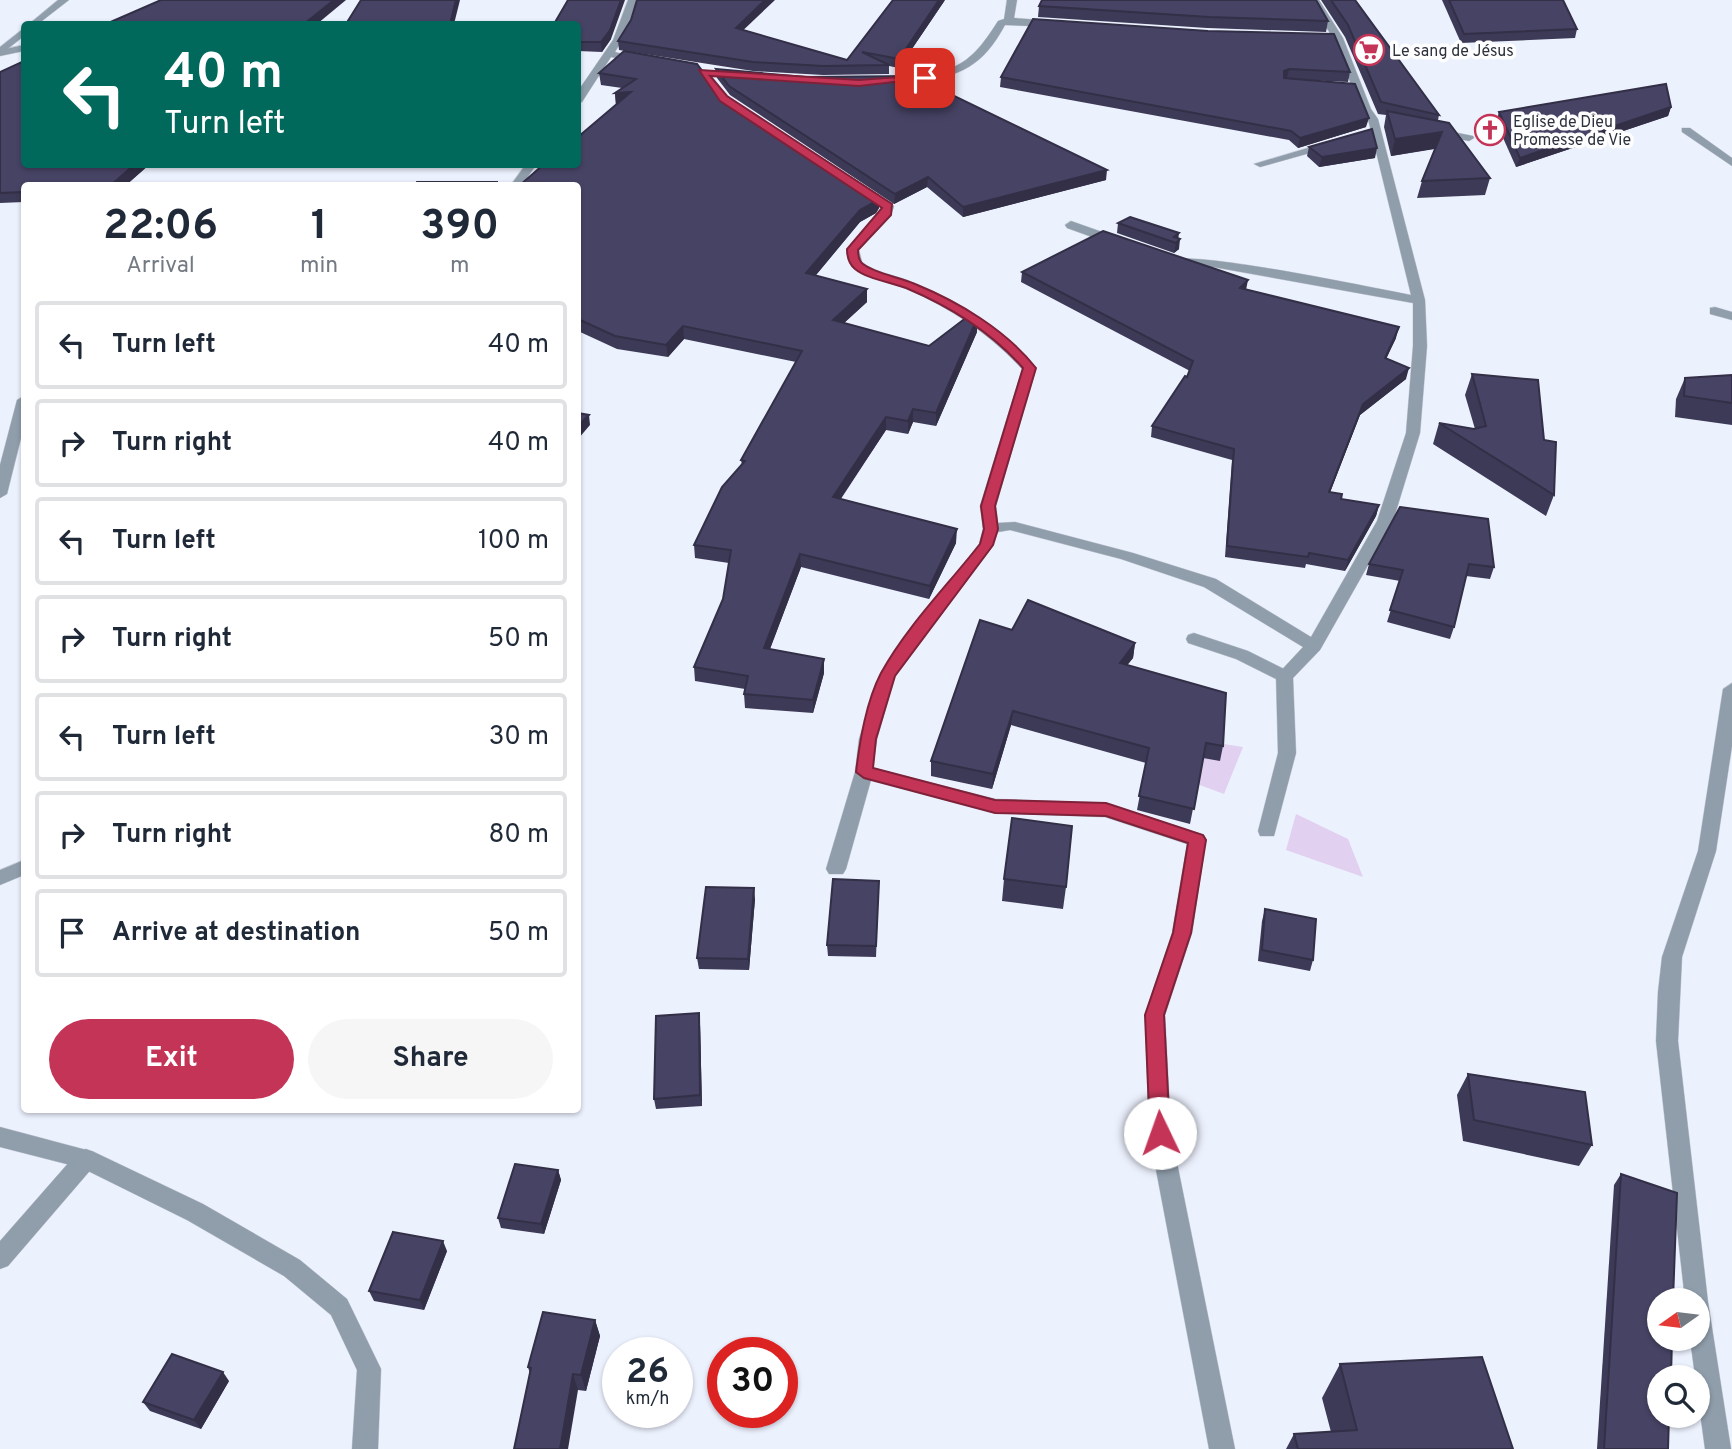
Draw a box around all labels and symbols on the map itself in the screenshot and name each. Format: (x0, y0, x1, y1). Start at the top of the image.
supermarket icon: Le sang de Jésus (1352, 33, 1386, 67)
place label: Le sang de Jésus (1392, 42, 1514, 62)
pin (895, 48, 955, 108)
church icon: Eglise de Dieu Promesse de Vie (1473, 113, 1507, 147)
place label: Eglise de Dieu Promesse de Vie (1513, 113, 1631, 151)
position arrow (1123, 1096, 1197, 1170)
north arrow (1647, 1288, 1710, 1351)
speed limit sign: 30 (707, 1337, 798, 1428)

